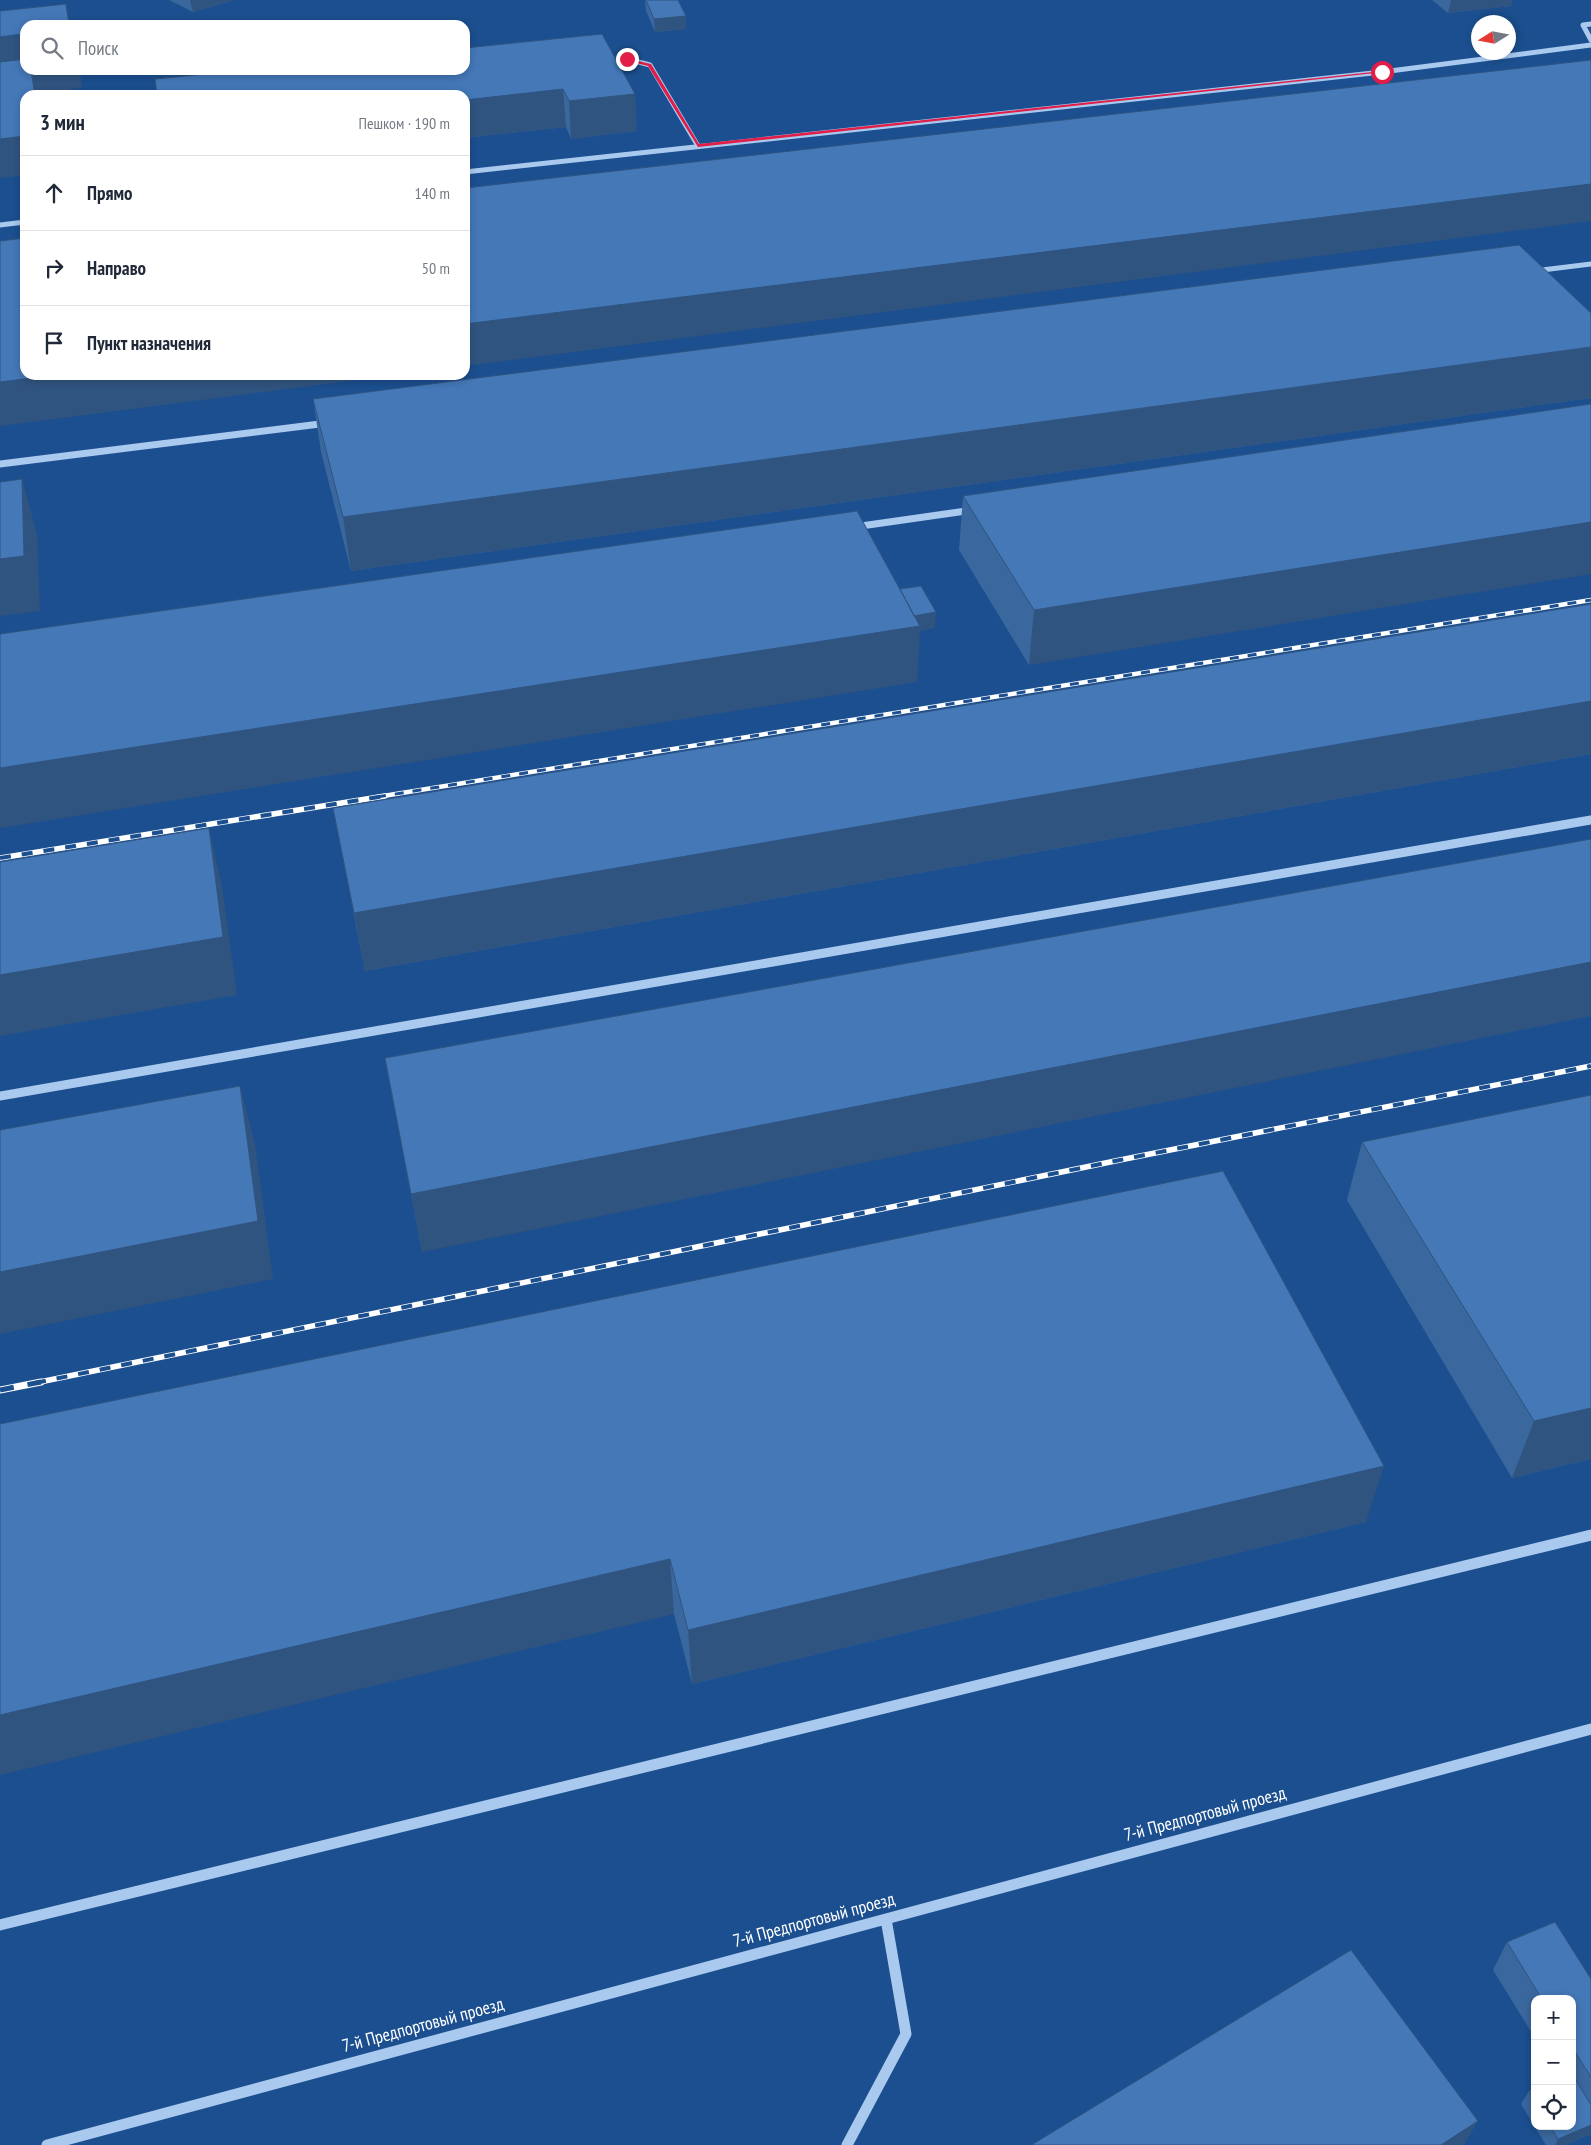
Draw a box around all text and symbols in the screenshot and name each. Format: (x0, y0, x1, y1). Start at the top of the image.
north arrow (1471, 15, 1516, 60)
search box (20, 20, 470, 75)
icon: search (38, 34, 66, 62)
text: Поиск (78, 36, 119, 60)
route end (616, 48, 639, 71)
route start (1371, 61, 1394, 84)
text: 3 мин (40, 109, 85, 136)
text: Пешком · 190 m (359, 113, 450, 133)
icon: ahead (40, 179, 68, 207)
text: Прямо (87, 181, 132, 205)
text: 140 m (415, 183, 450, 203)
icon: right (40, 254, 68, 282)
text: Направо (87, 256, 146, 280)
text: 50 m (422, 258, 450, 278)
icon: arrive (40, 329, 68, 357)
text: Пункт назначения (87, 331, 211, 355)
street label: 7-й Предпортовый проезд (1121, 1781, 1288, 1846)
street label: 7-й Предпортовый проезд (730, 1887, 897, 1952)
street label: 7-й Предпортовый проезд (339, 1992, 506, 2057)
map controls (1531, 1995, 1576, 2130)
button: + (1531, 1995, 1576, 2040)
button: − (1531, 2040, 1576, 2085)
button: locate (1531, 2085, 1576, 2130)

